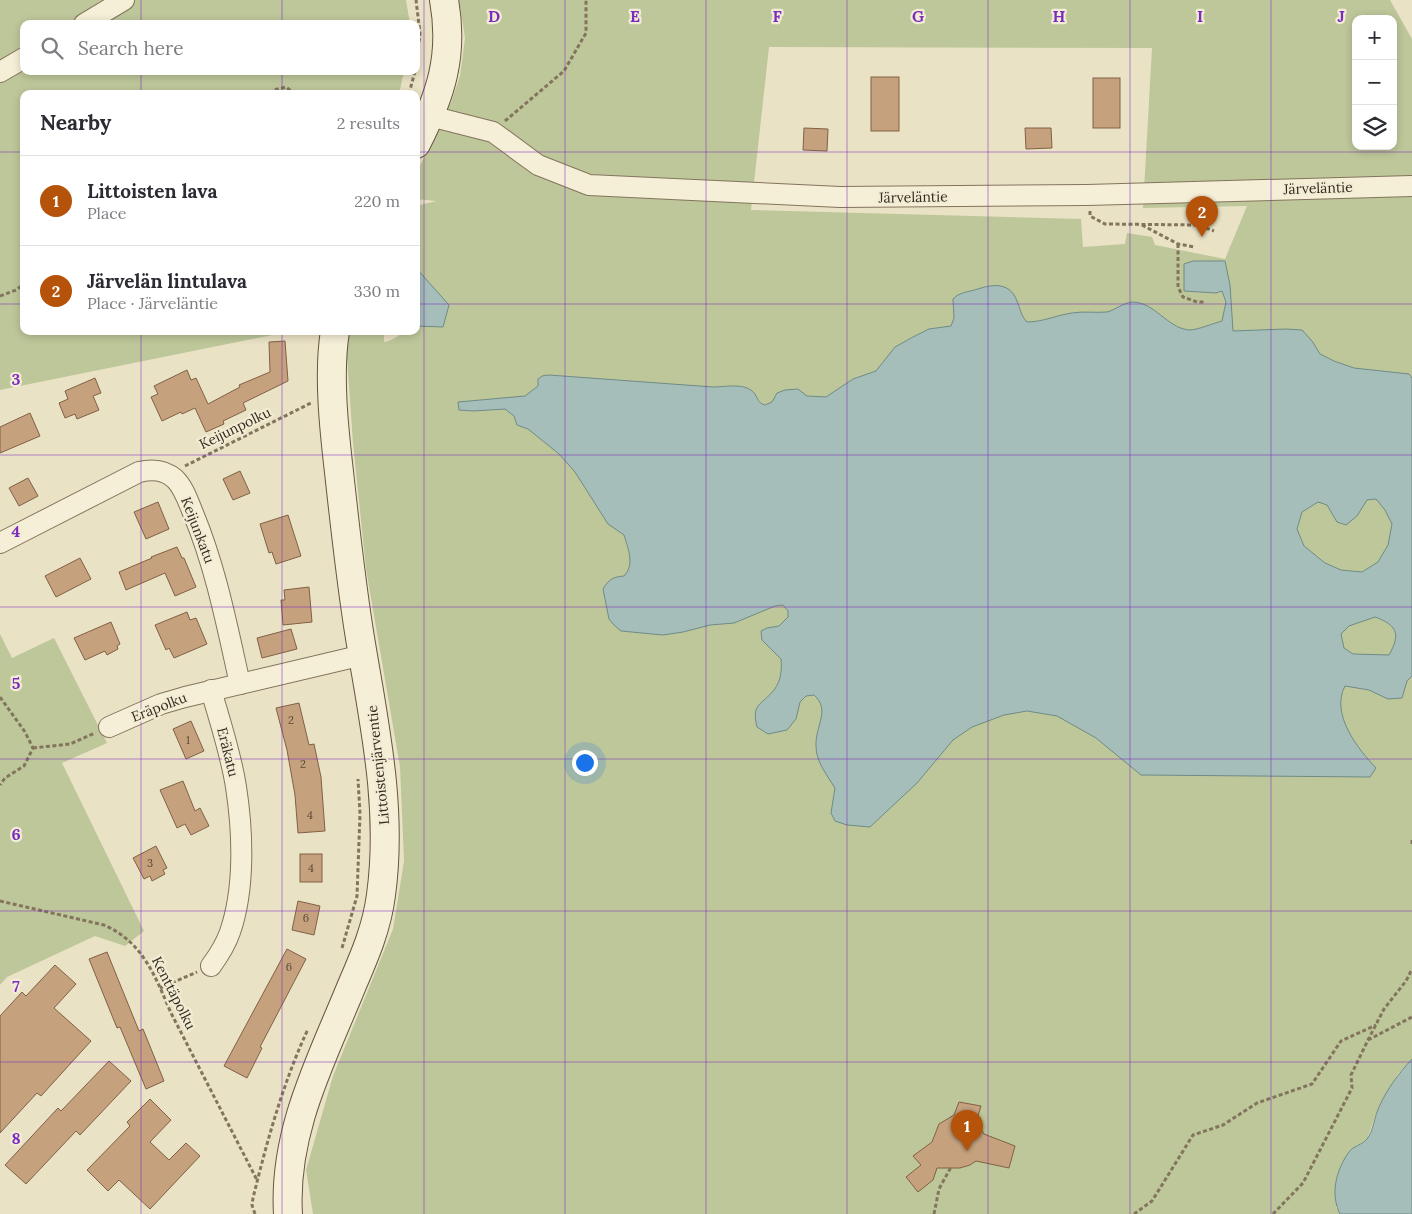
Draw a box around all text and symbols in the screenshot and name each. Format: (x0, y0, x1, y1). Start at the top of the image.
text: D (488, 6, 500, 26)
text: E (630, 6, 640, 26)
text: F (772, 6, 782, 26)
text: G (912, 6, 924, 26)
text: H (1053, 6, 1066, 26)
text: I (1197, 6, 1203, 26)
text: J (1337, 6, 1345, 26)
map controls (1352, 15, 1397, 150)
button: + (1352, 15, 1397, 60)
search box (20, 20, 420, 75)
icon: search (38, 34, 66, 62)
text: Search here (78, 36, 184, 60)
button: − (1352, 60, 1397, 105)
button: layers (1352, 105, 1397, 150)
text: Nearby (40, 109, 111, 136)
text: 2 results (337, 113, 400, 133)
street label: Järveläntie (1282, 178, 1353, 198)
text: Littoisten lava (87, 179, 217, 203)
street label: Järveläntie (877, 187, 948, 207)
text: 1 (53, 191, 59, 211)
text: 220 m (354, 191, 400, 211)
pin: 2 (1186, 196, 1218, 237)
text: Place (87, 203, 126, 223)
text: Järvelän lintulava (87, 269, 247, 293)
text: 2 (52, 281, 60, 301)
text: 330 m (354, 281, 400, 301)
text: Place · Järveläntie (87, 293, 218, 313)
text: 3 (12, 369, 21, 389)
street label: Keijunpolku (196, 403, 274, 453)
street label: Keijunkatu (177, 494, 219, 566)
text: 4 (12, 521, 21, 541)
text: 5 (12, 673, 21, 693)
street label: Eräpolku (129, 688, 189, 726)
street label: Littoistenjärventie (363, 704, 393, 826)
house number: 2 (288, 713, 294, 727)
street label: Eräkatu (213, 725, 243, 779)
house number: 1 (186, 733, 190, 747)
your location (572, 750, 598, 776)
house number: 2 (300, 757, 306, 771)
house number: 4 (307, 808, 313, 822)
text: 6 (11, 824, 21, 844)
house number: 3 (147, 856, 153, 870)
house number: 4 (308, 861, 314, 875)
house number: 6 (303, 911, 309, 925)
street label: Kenttäpolku (148, 953, 200, 1033)
house number: 6 (286, 960, 292, 974)
text: 7 (12, 976, 20, 996)
pin: 1 (951, 1110, 983, 1151)
text: 8 (11, 1128, 21, 1148)

